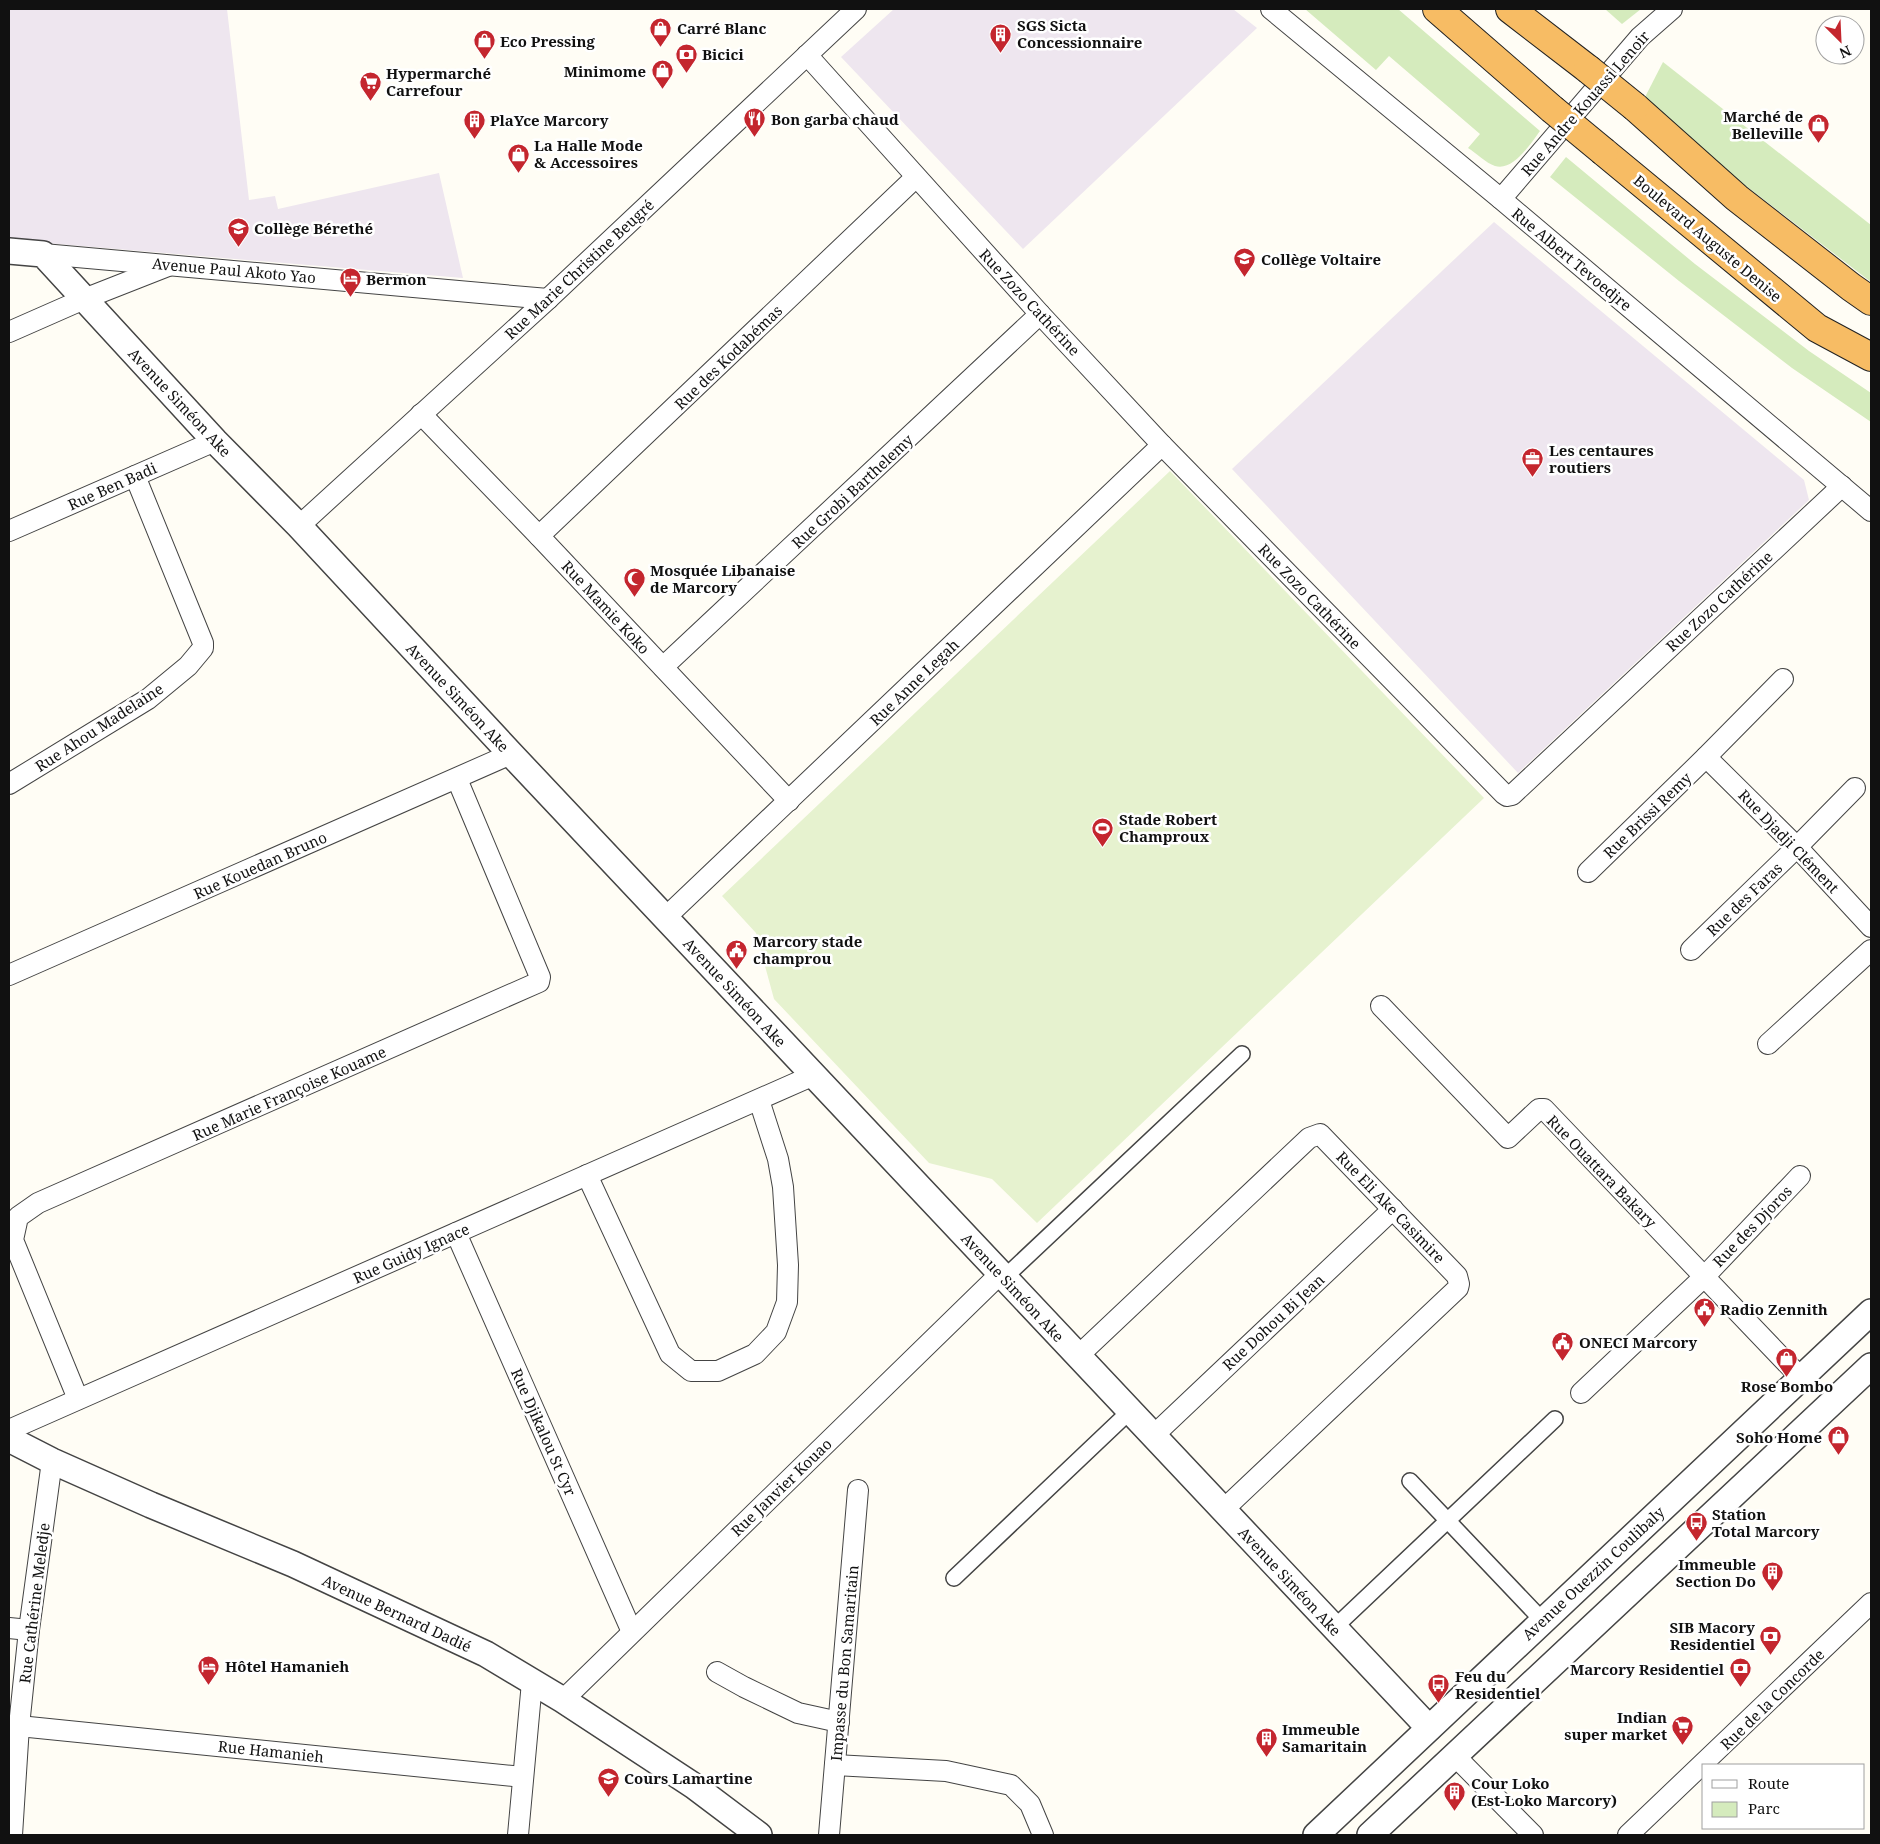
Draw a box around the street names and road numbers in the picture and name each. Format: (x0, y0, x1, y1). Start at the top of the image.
street label: Rue Andre Kouassi Lenoir (1516, 26, 1654, 180)
street label: Boulevard Auguste Denise (1630, 170, 1786, 306)
street label: Rue Marie Christine Beugré (500, 194, 658, 344)
street label: Rue Albert Tevoedjre (1508, 203, 1636, 315)
street label: Rue Zozo Cathérine (975, 244, 1085, 360)
street label: Avenue Paul Akoto Yao (151, 253, 317, 287)
street label: Rue des Kodabémas (670, 300, 786, 414)
street label: Avenue Siméon Ake (124, 343, 236, 461)
street label: Rue Grobi Barthelemy (787, 429, 917, 552)
street label: Rue Ben Badi (65, 457, 160, 514)
street label: Rue Zozo Cathérine (1254, 539, 1366, 653)
street label: Rue Zozo Cathérine (1661, 546, 1777, 656)
street label: Rue Mamie Koko (558, 556, 654, 658)
street label: Rue Anne Legah (865, 634, 963, 730)
street label: Avenue Siméon Ake (402, 638, 514, 756)
street label: Rue Ahou Madelaine (31, 678, 167, 776)
street label: Rue Brissi Remy (1599, 767, 1696, 862)
street label: Rue Djadji Clément (1734, 785, 1844, 897)
street label: Rue Kouedan Bruno (190, 827, 330, 903)
street label: Rue des Faras (1702, 858, 1786, 940)
street label: Avenue Siméon Ake (679, 933, 791, 1051)
street label: Rue Marie Françoise Kouame (189, 1041, 389, 1145)
street label: Rue Ouattara Bakary (1543, 1110, 1661, 1232)
street label: Rue Eli Ake Casimire (1332, 1147, 1450, 1267)
street label: Rue des Djoros (1708, 1181, 1796, 1271)
street label: Rue Guidy Ignace (350, 1218, 472, 1288)
street label: Avenue Siméon Ake (957, 1228, 1069, 1346)
street label: Rue Dohou Bi Jean (1218, 1269, 1328, 1374)
street label: Rue Djikalou St Cyr (507, 1365, 581, 1499)
street label: Rue Janvier Kouao (726, 1434, 836, 1540)
street label: Avenue Ouezzin Coulibaly (1518, 1501, 1669, 1644)
street label: Rue Cathérine Meledje (14, 1522, 54, 1684)
street label: Avenue Siméon Ake (1234, 1522, 1346, 1640)
street label: Impasse du Bon Samaritain (825, 1564, 863, 1762)
street label: Avenue Bernard Dadié (319, 1570, 475, 1656)
street label: Rue de la Concorde (1716, 1644, 1828, 1754)
street label: Rue Hamanieh (217, 1736, 325, 1767)

